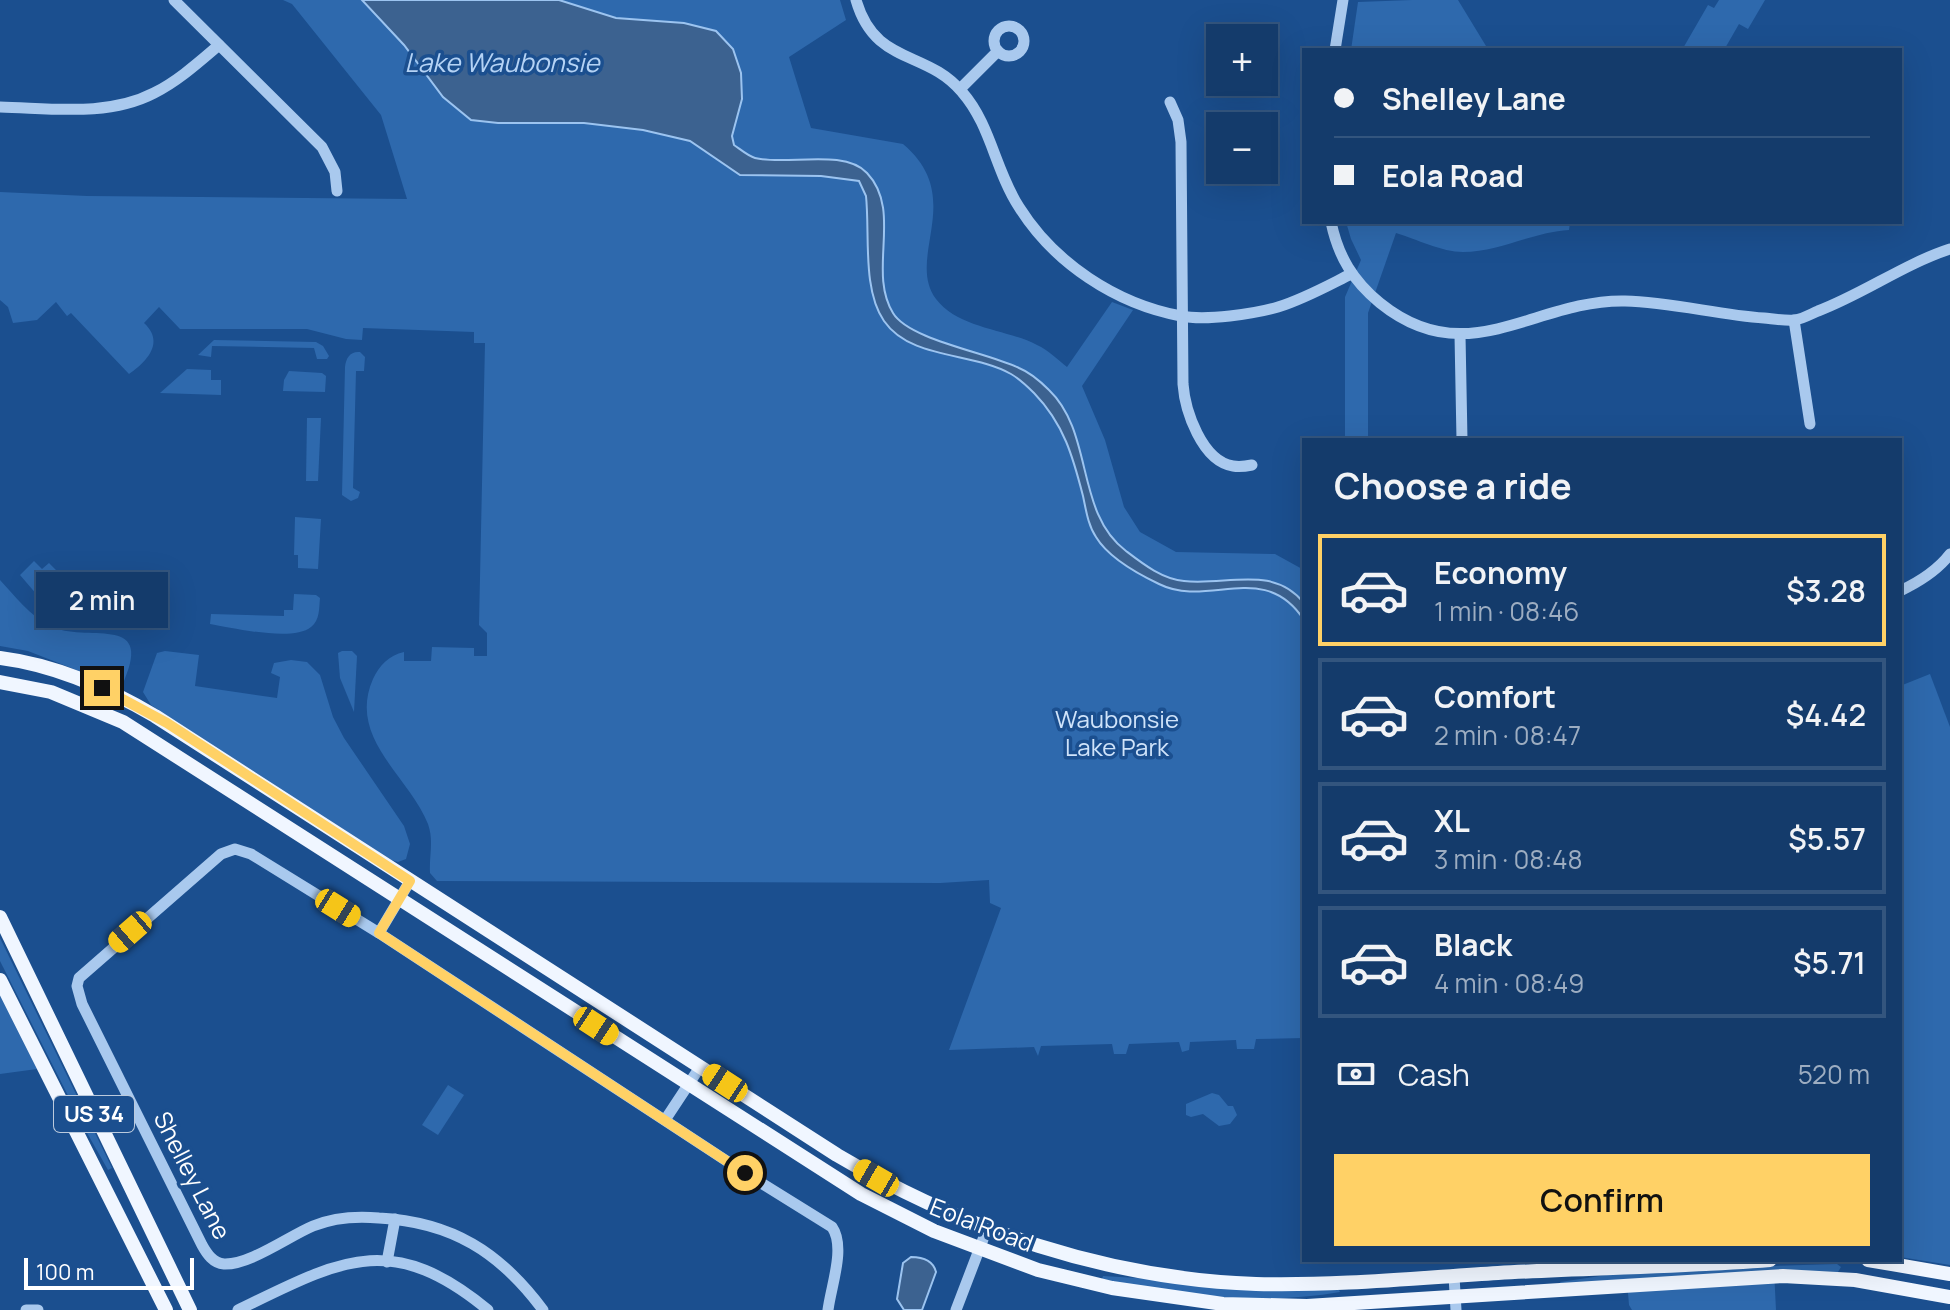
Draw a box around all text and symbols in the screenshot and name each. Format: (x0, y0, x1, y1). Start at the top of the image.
map controls (1206, 24, 1278, 184)
button: + (1206, 24, 1278, 96)
water label: Lake Waubonsie (405, 44, 601, 80)
text: Shelley Lane (1382, 78, 1566, 119)
button: − (1206, 112, 1278, 184)
text: Eola Road (1382, 155, 1524, 196)
text: Choose a ride (1334, 461, 1572, 510)
text: Economy (1434, 552, 1567, 593)
icon: car (1338, 554, 1410, 626)
text: $3.28 (1786, 570, 1866, 611)
callout: 2 min (36, 572, 168, 628)
text: 2 min (69, 582, 135, 618)
text: 1 min · 08:46 (1434, 593, 1579, 629)
route end (84, 670, 120, 706)
text: Comfort (1434, 676, 1556, 717)
icon: car (1338, 678, 1410, 750)
text: $4.42 (1786, 694, 1866, 735)
park label: Waubonsie Lake Park (1055, 702, 1179, 763)
text: 2 min · 08:47 (1434, 717, 1581, 753)
text: XL (1434, 800, 1470, 841)
icon: car (1338, 802, 1410, 874)
text: $5.57 (1788, 818, 1866, 859)
text: 3 min · 08:48 (1434, 841, 1583, 877)
car (311, 885, 365, 931)
car (104, 907, 156, 957)
text: Black (1434, 924, 1512, 965)
icon: car (1338, 926, 1410, 998)
text: $5.71 (1793, 942, 1866, 983)
text: 4 min · 08:49 (1434, 965, 1584, 1001)
car (569, 1003, 623, 1049)
icon: cash (1334, 1052, 1378, 1096)
text: Cash (1398, 1054, 1470, 1095)
text: 520 m (1798, 1056, 1870, 1092)
car (698, 1060, 752, 1106)
road number: US 34 (54, 1096, 134, 1132)
street label: Shelley Lane (147, 1105, 239, 1245)
button: Confirm (1334, 1154, 1870, 1246)
route start (727, 1155, 763, 1191)
car (849, 1156, 903, 1200)
street label: Eola Road (925, 1189, 1039, 1259)
scale bar (24, 1254, 194, 1290)
text: 100 m (36, 1257, 94, 1287)

